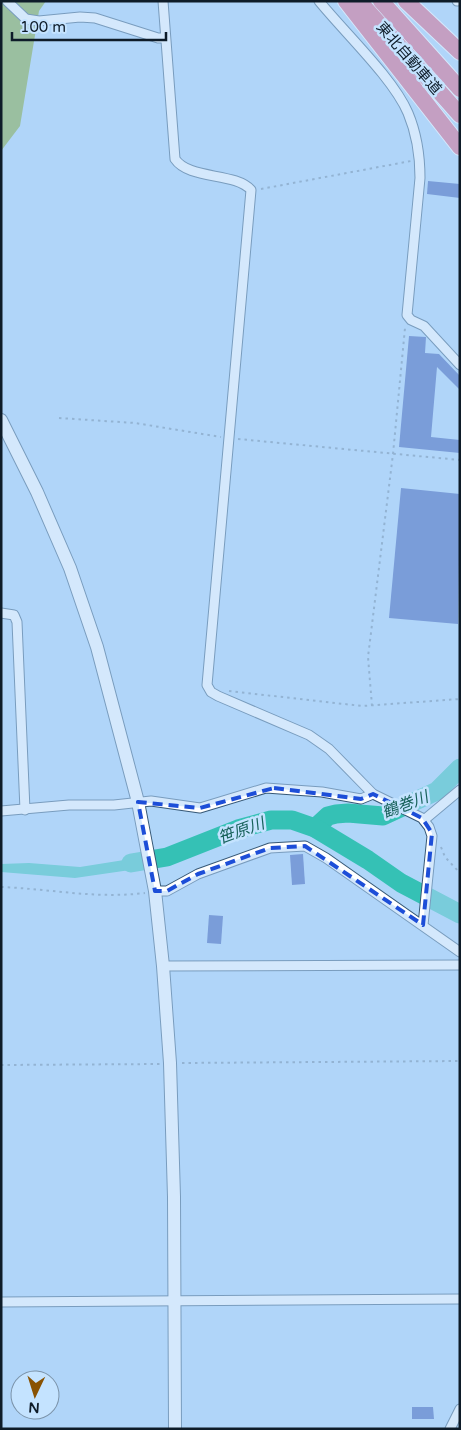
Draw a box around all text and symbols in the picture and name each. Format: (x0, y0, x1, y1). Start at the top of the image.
scale bar (12, 10, 166, 42)
text: 100 m (20, 18, 66, 36)
street label: 東北自動車道 (373, 18, 445, 98)
water label: 鶴巻川 (379, 786, 433, 823)
water label: 笹原川 (215, 813, 269, 849)
north arrow (10, 1370, 60, 1420)
text: N (28, 1399, 40, 1416)

